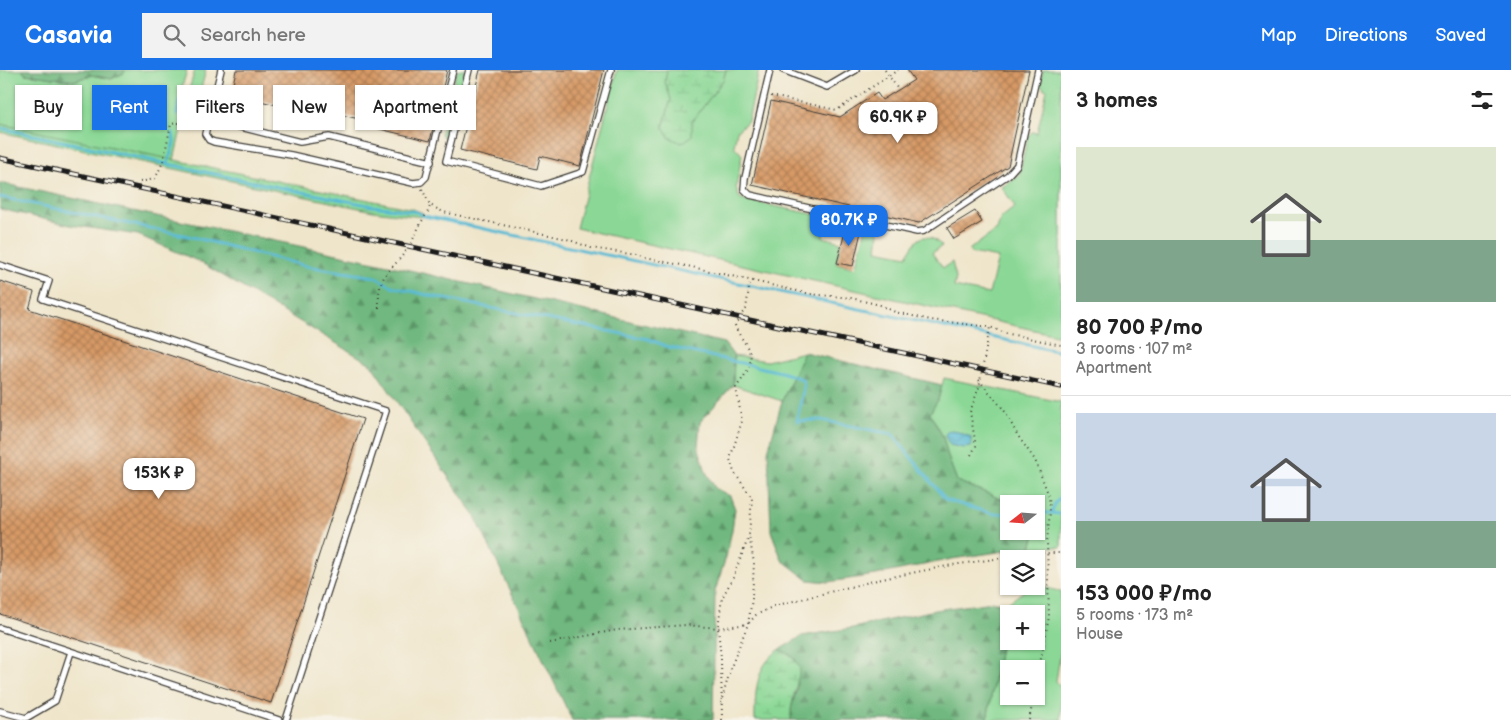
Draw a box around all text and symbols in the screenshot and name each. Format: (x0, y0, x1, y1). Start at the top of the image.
search box (142, 13, 492, 58)
text: Casavia (25, 21, 112, 50)
icon: search (160, 21, 188, 49)
text: Search here (200, 24, 306, 47)
text: Map (1261, 25, 1297, 46)
text: Directions (1325, 25, 1407, 46)
text: Saved (1435, 25, 1486, 46)
chip: Buy (15, 85, 82, 130)
chip: Rent (92, 85, 167, 130)
chip: Filters (177, 85, 263, 130)
chip: New (273, 85, 345, 130)
chip: Apartment (355, 85, 476, 130)
icon: filters (1468, 86, 1496, 114)
text: 3 homes (1076, 88, 1158, 113)
pin: 60.9K ₽ (852, 102, 944, 144)
text: 60.9K ₽ (869, 108, 927, 127)
icon: home (1241, 180, 1331, 270)
pin: 80.7K ₽ (803, 204, 895, 247)
text: 80.7K ₽ (821, 211, 877, 230)
text: 80 700 ₽/mo (1076, 315, 1203, 340)
text: 3 rooms · 107 m² (1076, 340, 1192, 359)
text: Apartment (1076, 359, 1152, 378)
icon: home (1241, 445, 1331, 535)
pin: 153K ₽ (118, 458, 200, 500)
text: 153K ₽ (134, 464, 184, 483)
north arrow (1000, 495, 1045, 540)
map controls (1000, 495, 1045, 705)
button: layers (1000, 550, 1045, 595)
text: 153 000 ₽/mo (1076, 581, 1212, 606)
button: + (1000, 605, 1045, 650)
text: 5 rooms · 173 m² (1076, 606, 1193, 625)
text: House (1076, 625, 1123, 644)
button: − (1000, 660, 1045, 705)

